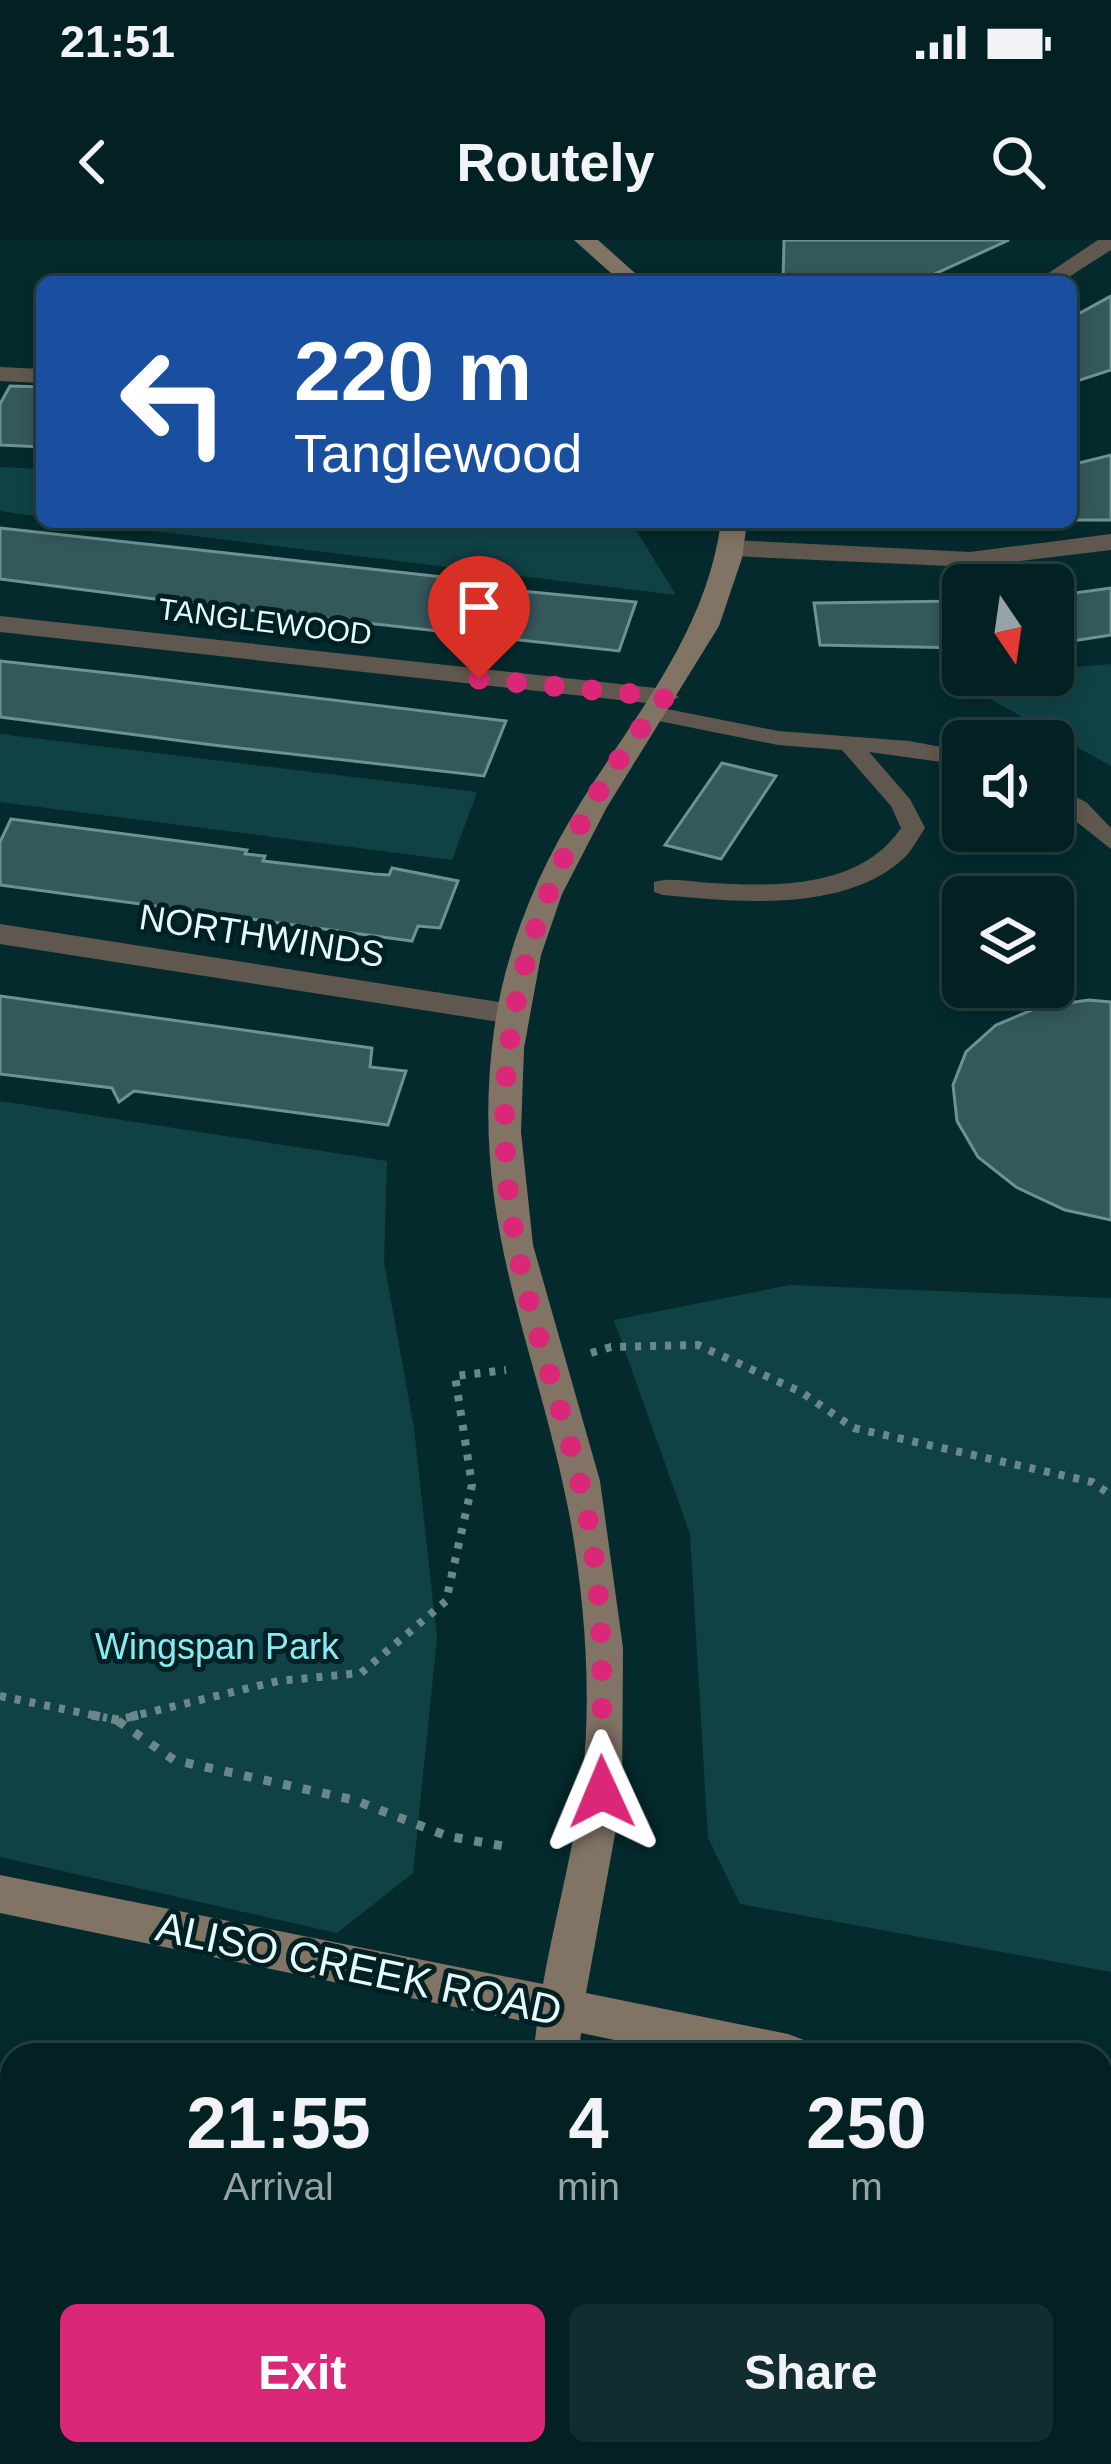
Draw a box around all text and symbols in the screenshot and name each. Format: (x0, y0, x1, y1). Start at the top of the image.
text: 21:51 (60, 16, 175, 67)
icon: back (60, 129, 126, 195)
icon: search (985, 129, 1051, 195)
text: Routely (456, 132, 655, 192)
icon: left (96, 324, 252, 480)
text: 220 m (294, 324, 532, 418)
text: Tanglewood (294, 423, 582, 483)
pin (428, 556, 530, 679)
north arrow (942, 564, 1074, 696)
map controls (942, 564, 1074, 1008)
icon: arrive (446, 574, 512, 640)
street label: TANGLEWOOD (157, 592, 373, 651)
button: sound (942, 720, 1074, 852)
button: layers (942, 876, 1074, 1008)
street label: NORTHWINDS (137, 896, 387, 975)
park label: Wingspan Park (95, 1626, 340, 1667)
position arrow (539, 1729, 665, 1855)
street label: ALISO CREEK ROAD (152, 1903, 566, 2034)
text: 21:55 (186, 2083, 371, 2163)
text: 4 (568, 2083, 609, 2163)
text: 250 (806, 2083, 927, 2163)
text: Arrival (223, 2165, 334, 2208)
text: min (557, 2165, 620, 2208)
text: m (850, 2165, 883, 2208)
button: Exit (60, 2304, 545, 2442)
button: Share (569, 2304, 1053, 2442)

